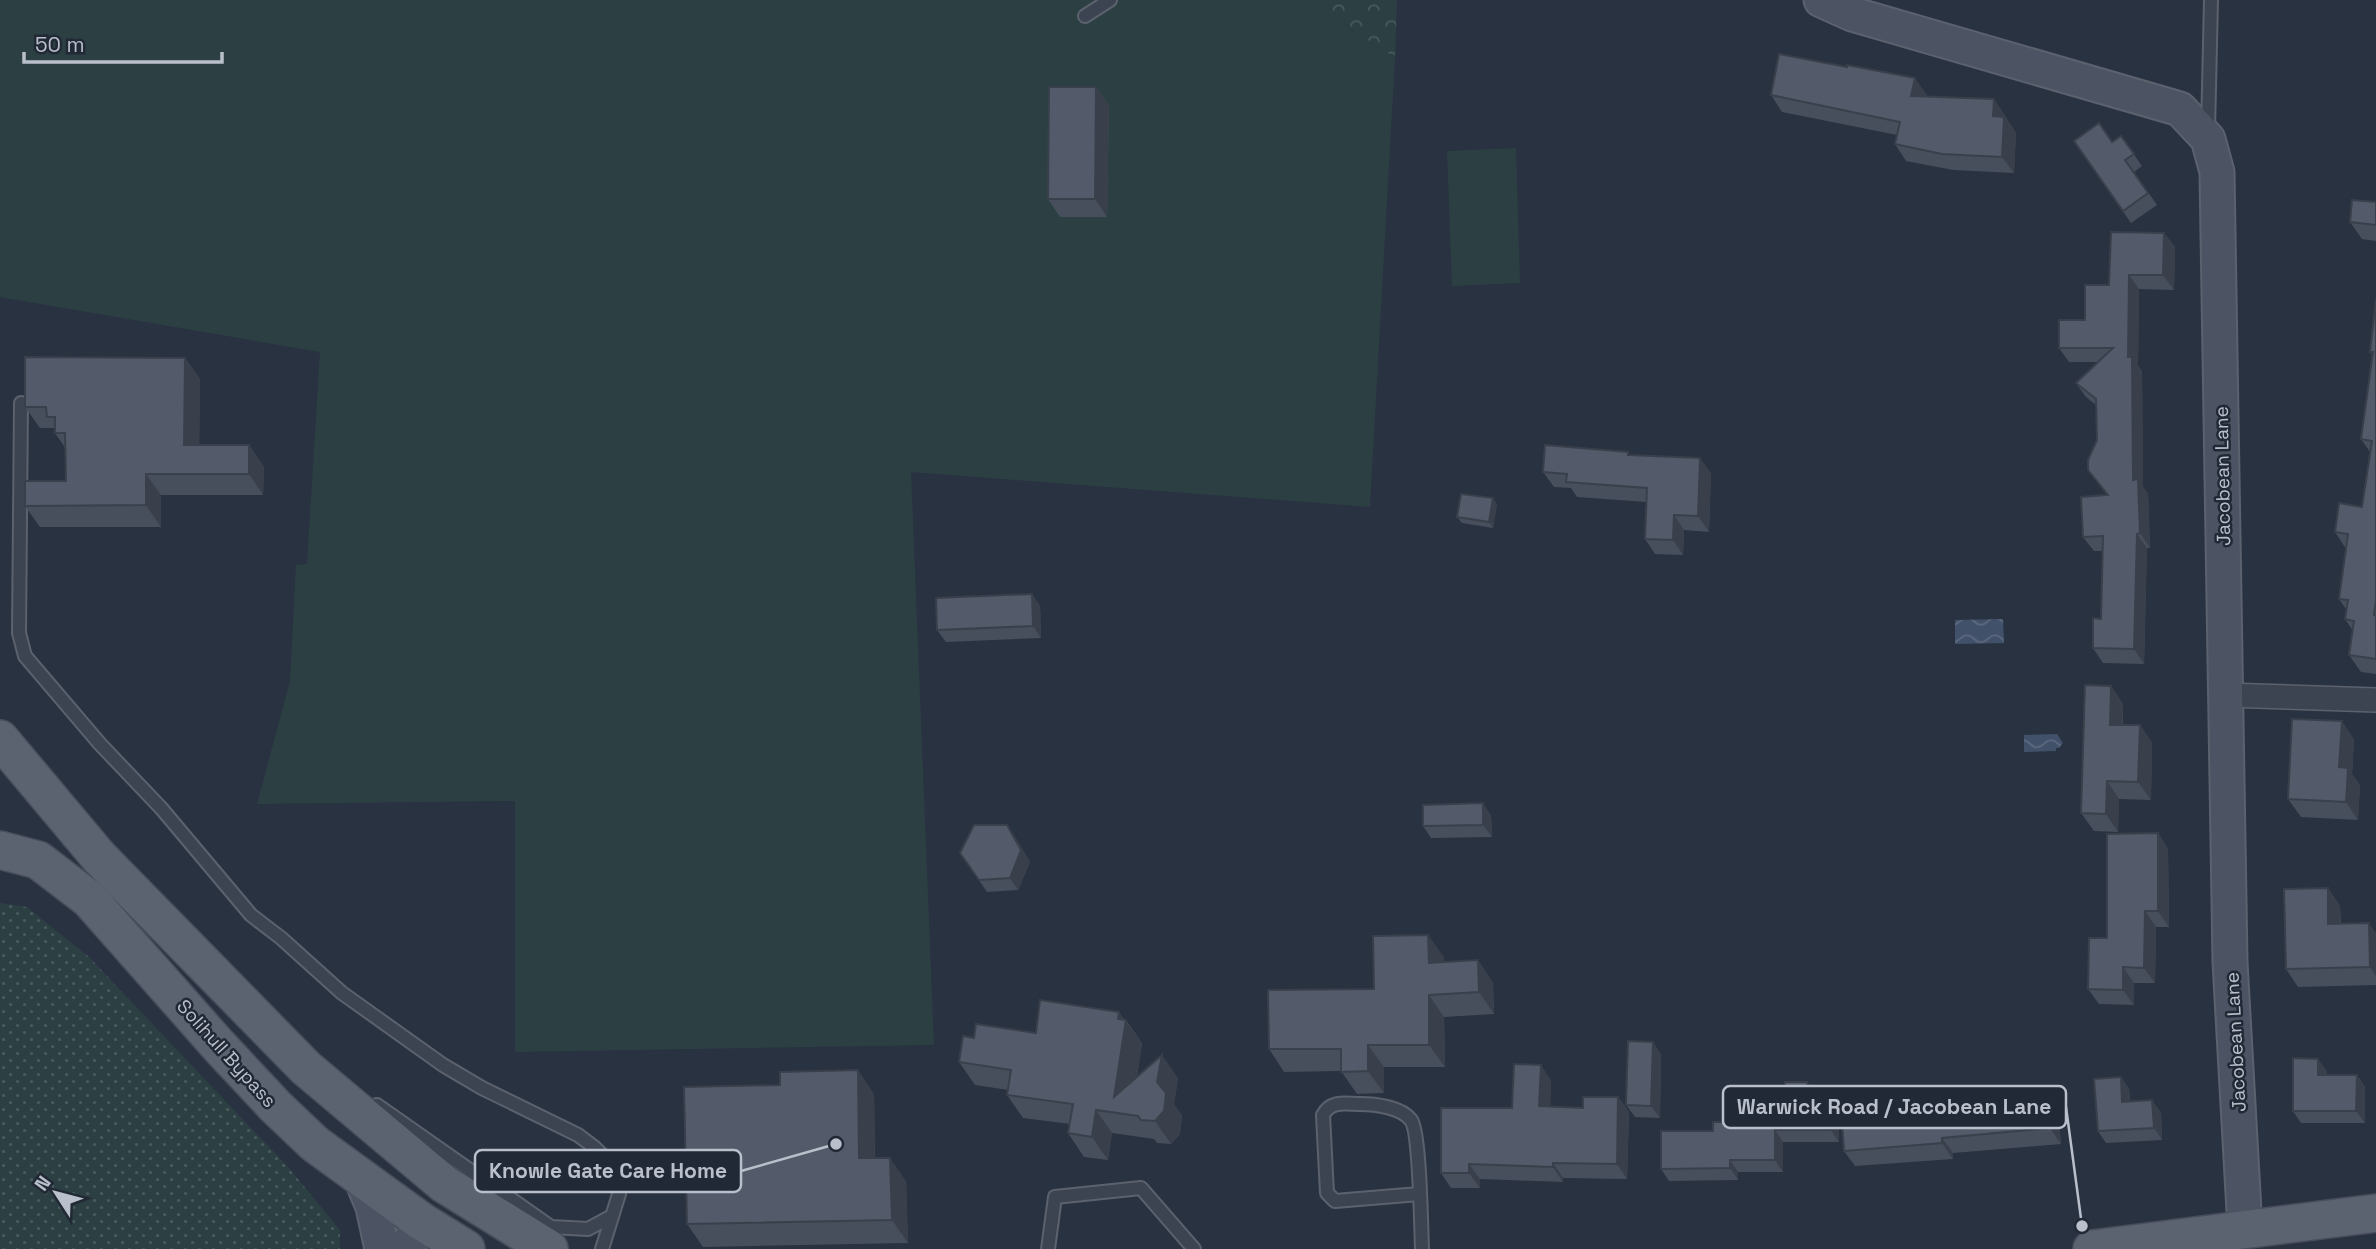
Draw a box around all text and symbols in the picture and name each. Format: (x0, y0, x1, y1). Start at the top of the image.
scale bar (24, 21, 222, 65)
text: 50 m (35, 31, 85, 58)
street label: Jacobean Lane (2209, 406, 2236, 546)
street label: Jacobean Lane (2219, 972, 2252, 1112)
street label: Solihull Bypass (171, 994, 282, 1113)
callout: Warwick Road / Jacobean Lane (1723, 1086, 2066, 1128)
text: Warwick Road / Jacobean Lane (1737, 1093, 2051, 1120)
callout: Knowle Gate Care Home (475, 1150, 741, 1192)
text: Knowle Gate Care Home (489, 1157, 727, 1184)
north arrow (21, 1158, 91, 1228)
text: N (29, 1171, 57, 1196)

